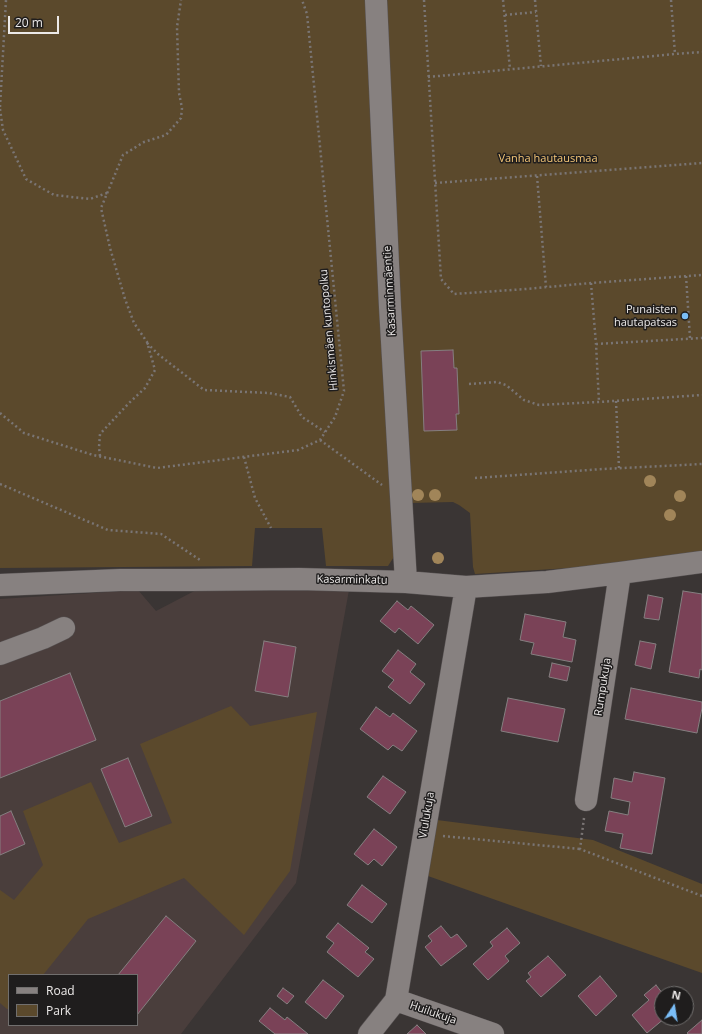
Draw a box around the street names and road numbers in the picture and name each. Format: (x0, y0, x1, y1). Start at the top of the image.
street label: Kasarminmäentie (381, 245, 399, 337)
street label: Hinkismäen kuntopolku (317, 269, 341, 391)
street label: Kasarminkatu (316, 573, 388, 587)
street label: Rumpukuja (592, 657, 614, 717)
street label: Viulukuja (416, 791, 438, 839)
street label: Huilukuja (408, 999, 458, 1027)

